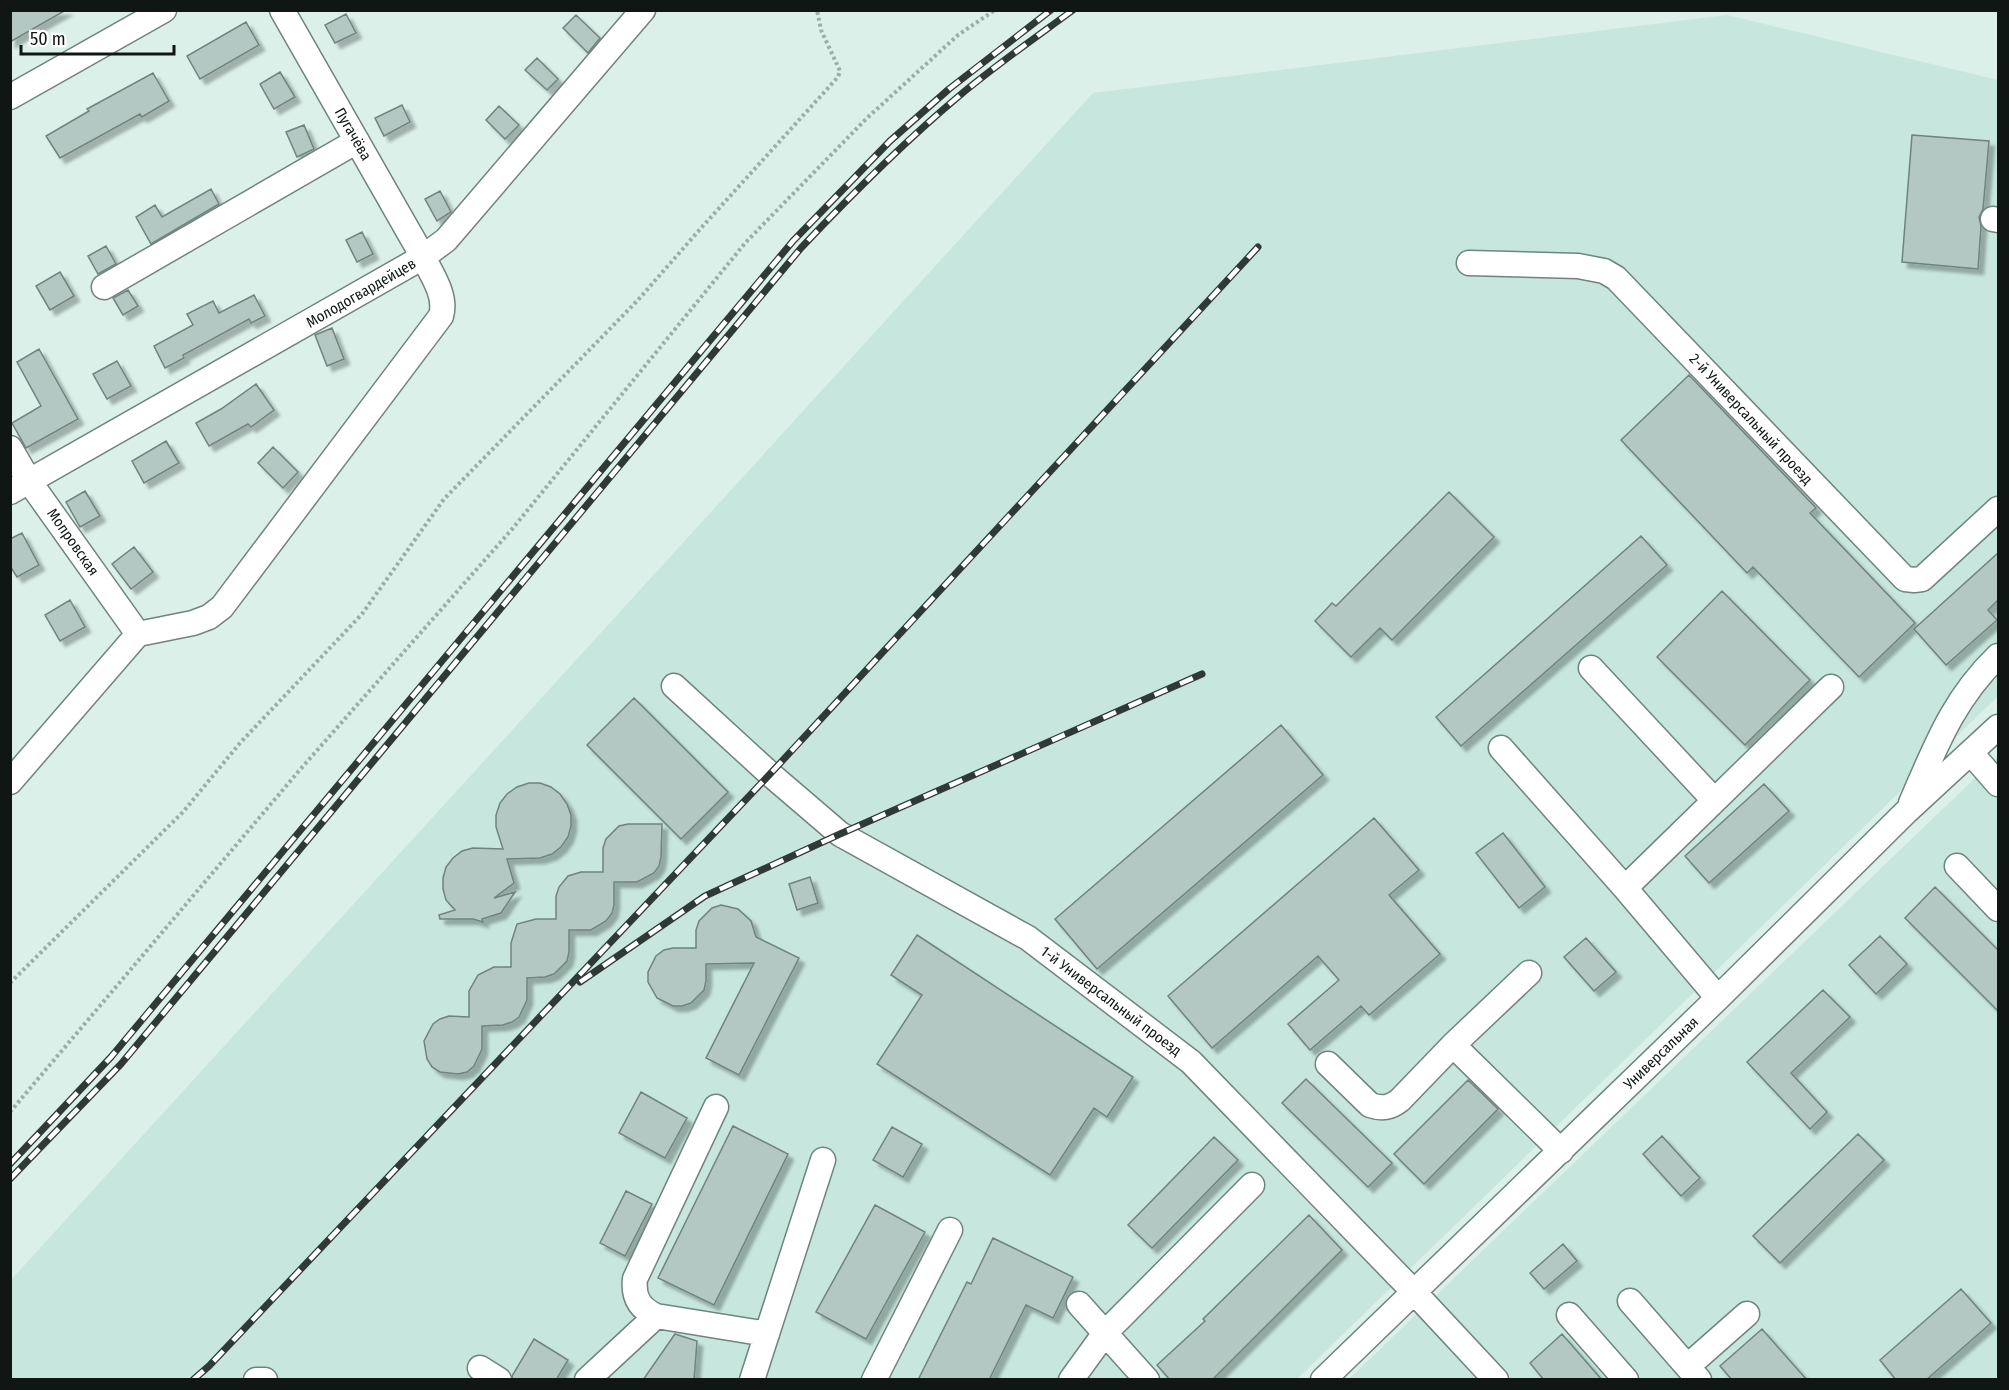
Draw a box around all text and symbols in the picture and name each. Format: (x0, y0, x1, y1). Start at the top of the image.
scale bar (21, 18, 174, 56)
text: 50 m (30, 28, 66, 50)
street label: Пугачёва (331, 104, 375, 164)
street label: Молодогвардейцев (303, 254, 419, 332)
street label: 2-й Универсальный проезд (1686, 350, 1816, 488)
street label: Мопровская (43, 505, 103, 579)
street label: 1-й Универсальный проезд (1037, 942, 1185, 1060)
street label: Универсальная (1619, 1013, 1702, 1094)

